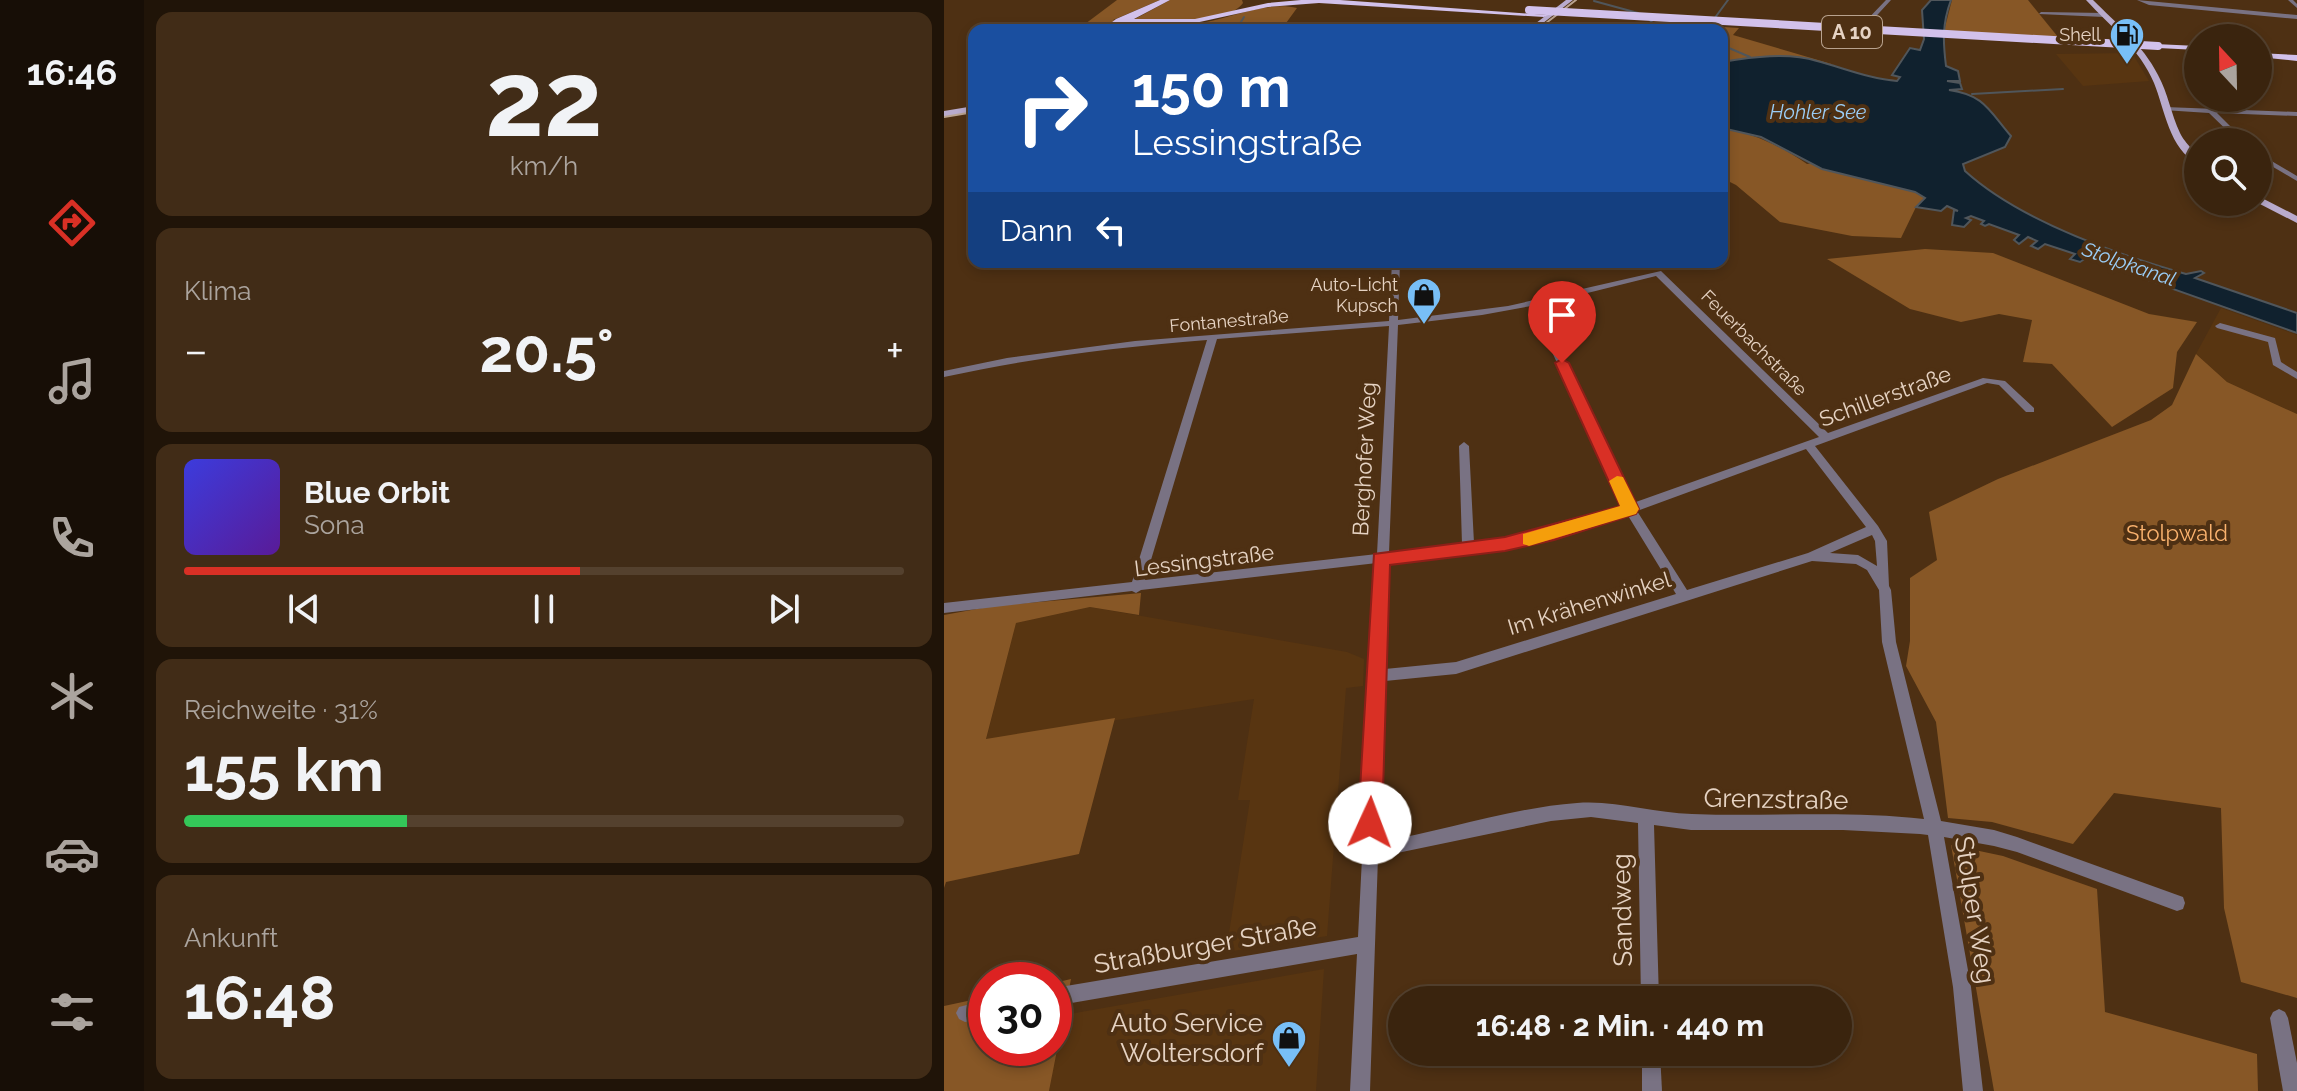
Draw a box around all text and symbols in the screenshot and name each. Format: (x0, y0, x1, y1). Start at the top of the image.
road number: A 10 (1822, 16, 1882, 48)
fuel station icon: Shell (2108, 16, 2146, 66)
place label: Shell (2059, 24, 2101, 45)
north arrow (2184, 24, 2272, 112)
map controls (2184, 24, 2272, 216)
text: 22 (485, 38, 603, 160)
text: 16:46 (27, 51, 117, 93)
text: 150 m (1132, 54, 1291, 120)
icon: right (1000, 56, 1104, 160)
water label: Hohler See (1769, 100, 1867, 124)
text: Lessingstraße (1132, 121, 1362, 163)
button: search (2184, 128, 2272, 216)
text: km/h (510, 151, 578, 181)
icon: directions (44, 195, 100, 251)
icon: left (1089, 208, 1133, 252)
text: Dann (1000, 213, 1073, 248)
water label: Stolpkanal (2078, 236, 2179, 291)
place label: Auto-Licht Kupsch (1310, 274, 1398, 316)
text: Klima (184, 276, 252, 306)
shop icon: Auto-Licht Kupsch (1405, 276, 1443, 326)
pin (1528, 281, 1596, 363)
street label: Feuerbachstraße (1697, 285, 1812, 400)
icon: arrive (1540, 293, 1584, 337)
street label: Fontanestraße (1169, 305, 1290, 336)
text: 20.5° (479, 316, 614, 386)
text: − (184, 325, 208, 376)
text: + (886, 325, 904, 376)
icon: music (44, 353, 100, 409)
street label: Schillerstraße (1816, 360, 1955, 432)
street label: Berghofer Weg (1347, 381, 1381, 537)
text: Blue Orbit (304, 475, 450, 510)
icon: phone (44, 510, 100, 566)
text: Sona (304, 510, 365, 540)
park label: Stolpwald (2126, 520, 2228, 546)
street label: Lessingstraße (1133, 539, 1275, 581)
street label: Im Krähenwinkel (1504, 566, 1674, 640)
icon: previous (282, 587, 326, 631)
icon: pause (522, 587, 566, 631)
icon: next (762, 587, 806, 631)
icon: climate (44, 668, 100, 724)
text: Reichweite · 31% (184, 695, 378, 725)
text: 155 km (184, 735, 384, 805)
position arrow (1328, 781, 1412, 865)
street label: Grenzstraße (1703, 783, 1849, 815)
icon: car (44, 826, 100, 882)
street label: Stolper Weg (1949, 834, 2001, 986)
street label: Sandweg (1606, 853, 1638, 967)
street label: Straßburger Straße (1091, 911, 1319, 979)
text: Ankunft (184, 923, 278, 953)
speed limit sign: 30 (968, 962, 1072, 1066)
text: 16:48 (184, 963, 335, 1033)
icon: filters (44, 984, 100, 1040)
place label: Auto Service Woltersdorf (1111, 1008, 1264, 1068)
text: 16:48 · 2 Min. · 440 m (1476, 1008, 1764, 1043)
shop icon: Auto Service Woltersdorf (1270, 1019, 1308, 1069)

